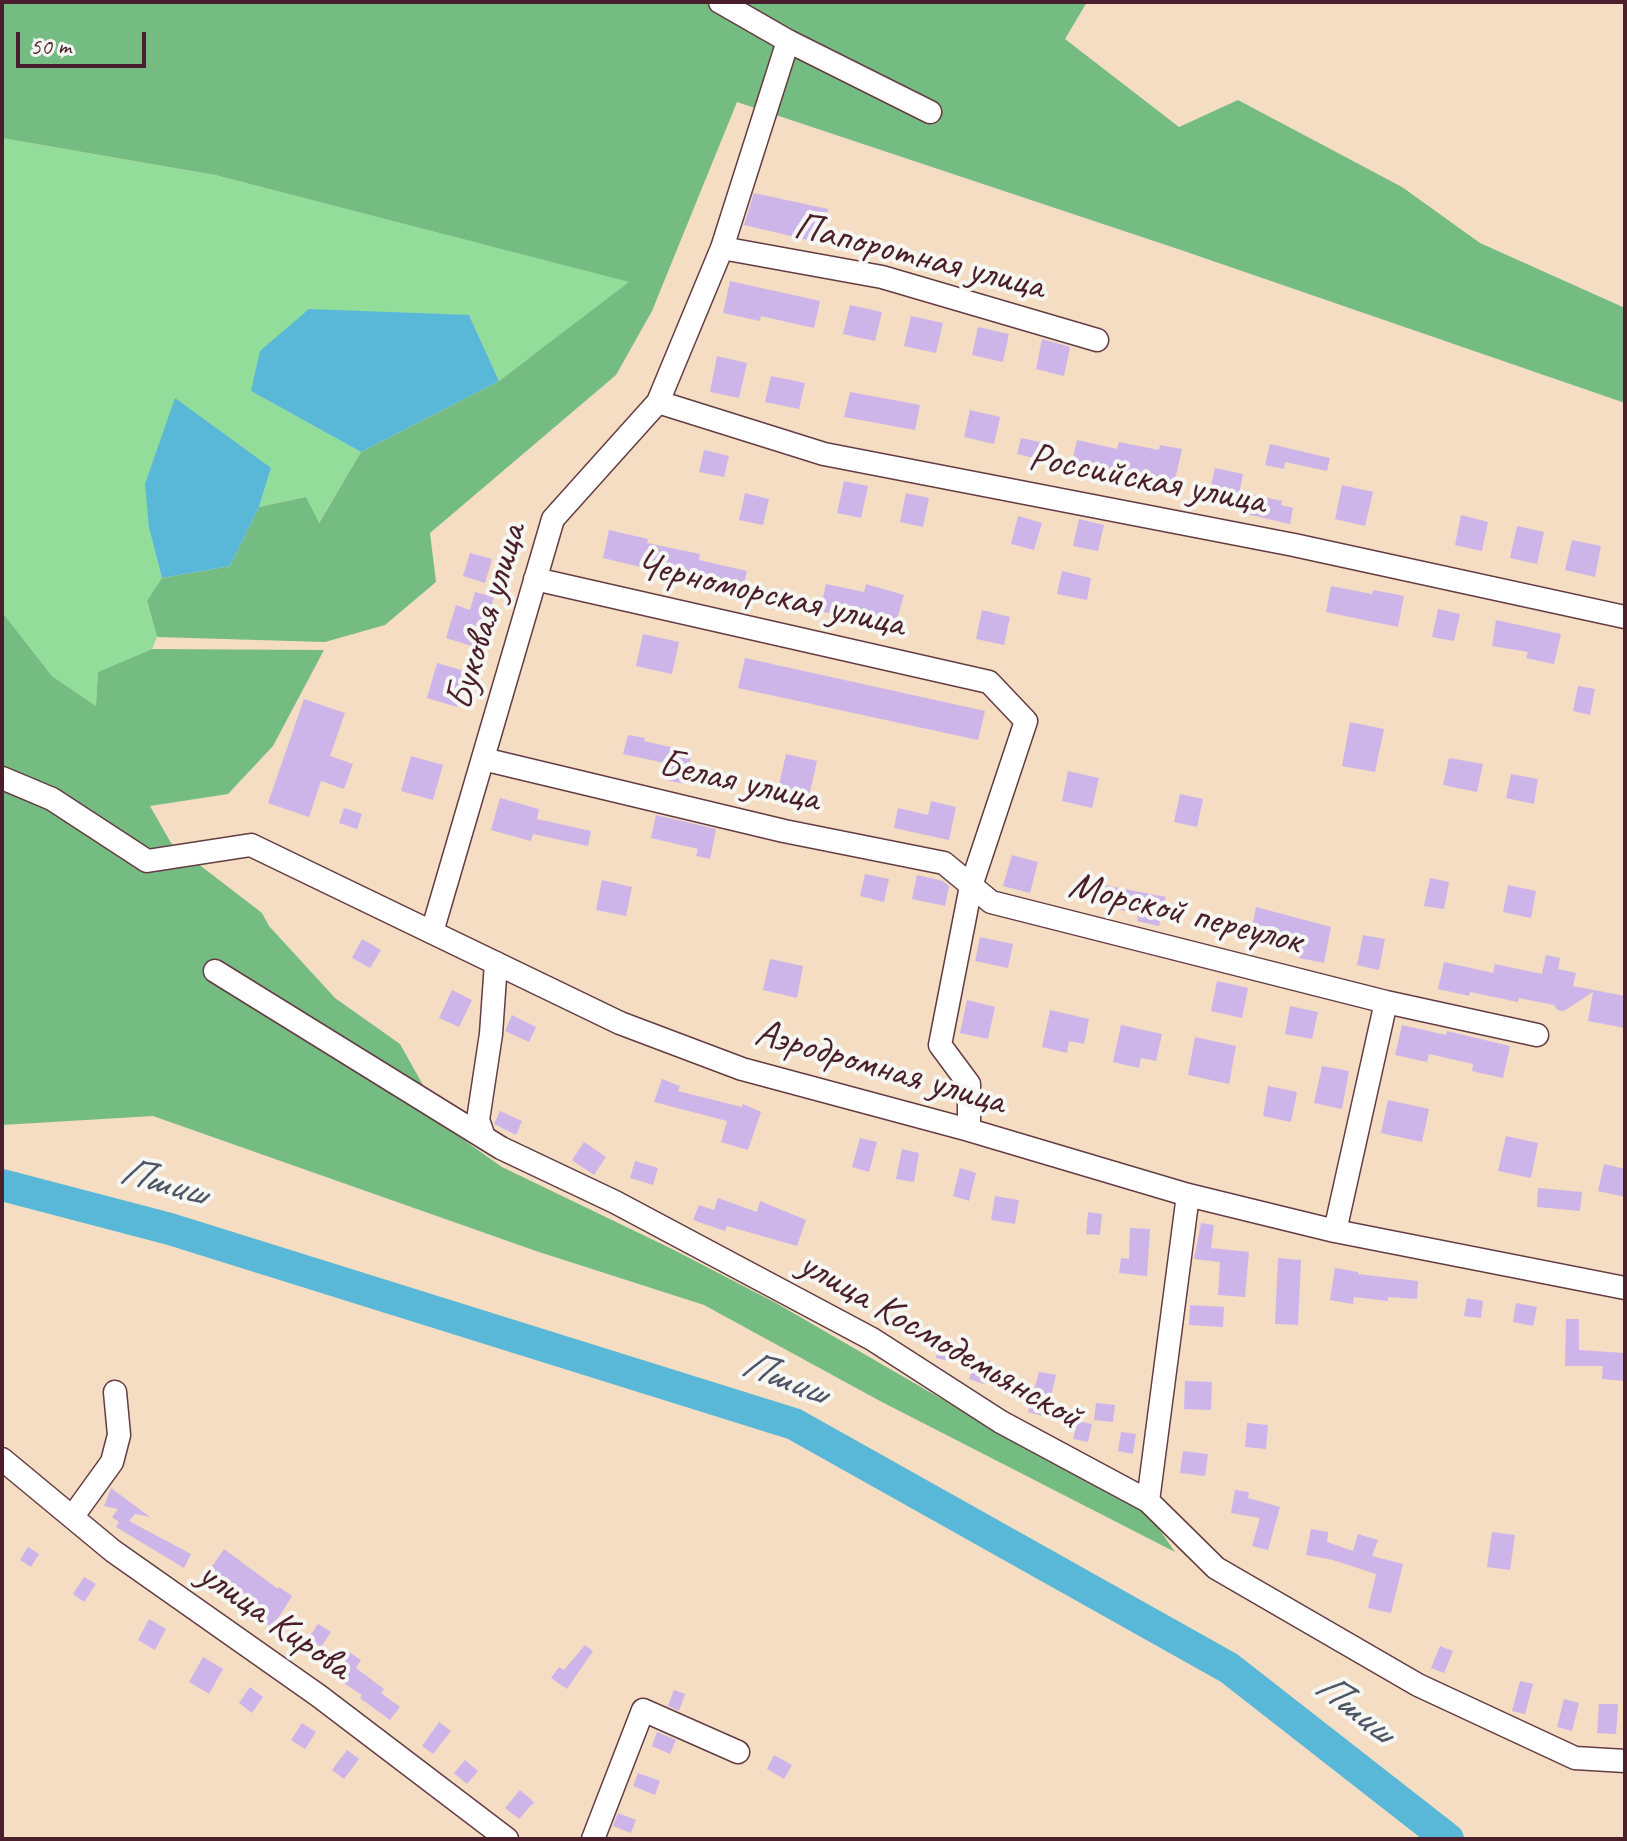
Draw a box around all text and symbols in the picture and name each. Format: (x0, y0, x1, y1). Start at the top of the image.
scale bar (20, 16, 150, 66)
text: 50 m (30, 31, 71, 61)
street label: Папоротная улица (789, 203, 1049, 311)
street label: Российская улица (1025, 434, 1269, 526)
street label: Буковая улица (436, 518, 538, 716)
street label: Черноморская улица (631, 541, 909, 649)
street label: Белая улица (654, 740, 824, 824)
street label: Морской переулок (1064, 862, 1306, 966)
street label: Аэродромная улица (749, 1009, 1011, 1127)
water label: Пшиш (114, 1147, 212, 1219)
street label: улица Космодемьянской (790, 1241, 1090, 1441)
water label: Пшиш (734, 1340, 834, 1418)
street label: улица Кирова (188, 1551, 360, 1691)
water label: Пшиш (1304, 1662, 1404, 1756)

